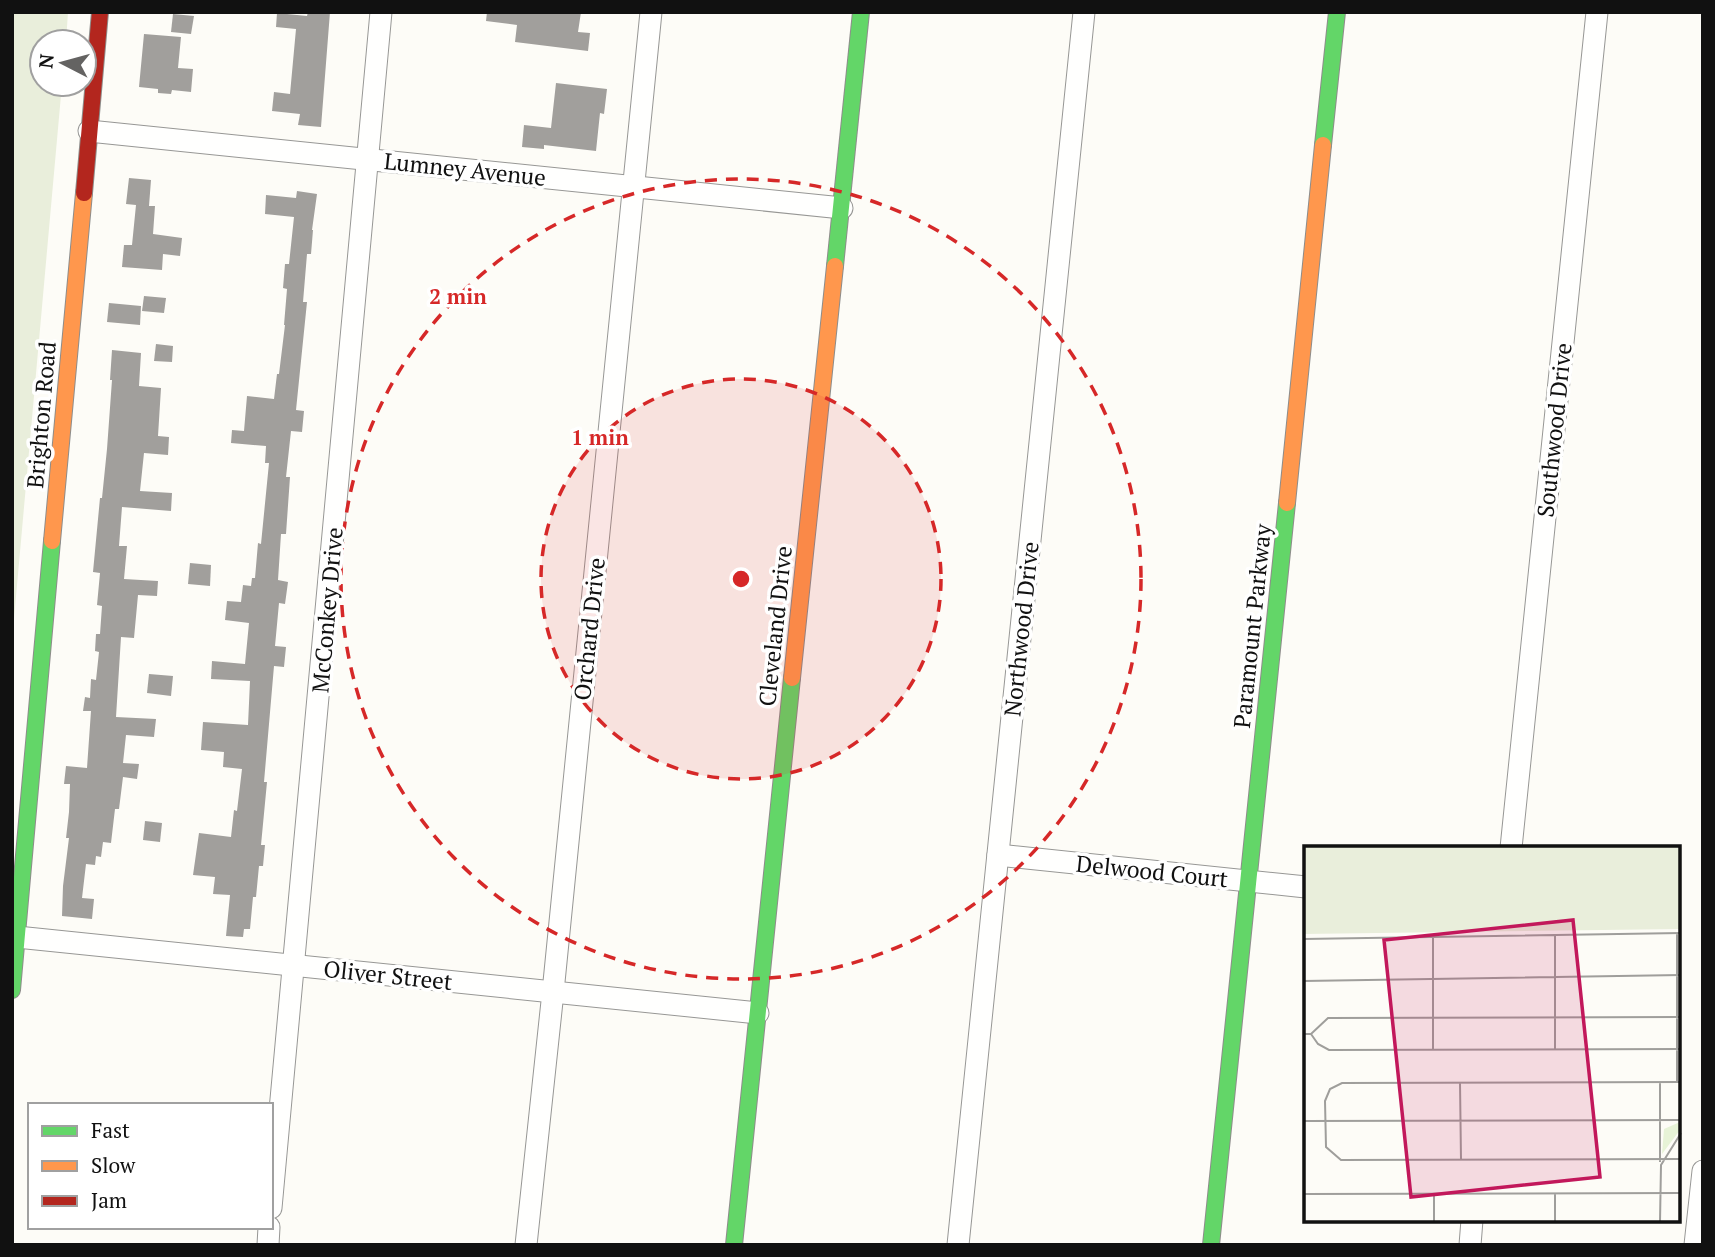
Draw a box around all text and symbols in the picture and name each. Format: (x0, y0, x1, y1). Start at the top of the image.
north arrow (28, 28, 98, 98)
text: N (32, 52, 59, 70)
street label: Lumney Avenue (383, 145, 547, 193)
text: 2 min (429, 282, 487, 310)
street label: Brighton Road (19, 340, 63, 490)
street label: Southwood Drive (1529, 341, 1579, 519)
text: 1 min (571, 423, 629, 451)
street label: Paramount Parkway (1226, 522, 1278, 730)
street label: McConkey Drive (304, 526, 350, 694)
street label: Northwood Drive (996, 540, 1046, 718)
street label: Cleveland Drive (751, 544, 799, 708)
street label: Orchard Drive (566, 556, 612, 702)
centre of rings (729, 567, 753, 591)
inset map (1304, 846, 1680, 1222)
street label: Delwood Court (1075, 848, 1230, 894)
street label: Oliver Street (322, 953, 454, 997)
legend (28, 1103, 273, 1229)
text: Fast (91, 1116, 130, 1144)
text: Slow (91, 1151, 136, 1179)
text: Jam (91, 1186, 127, 1214)

